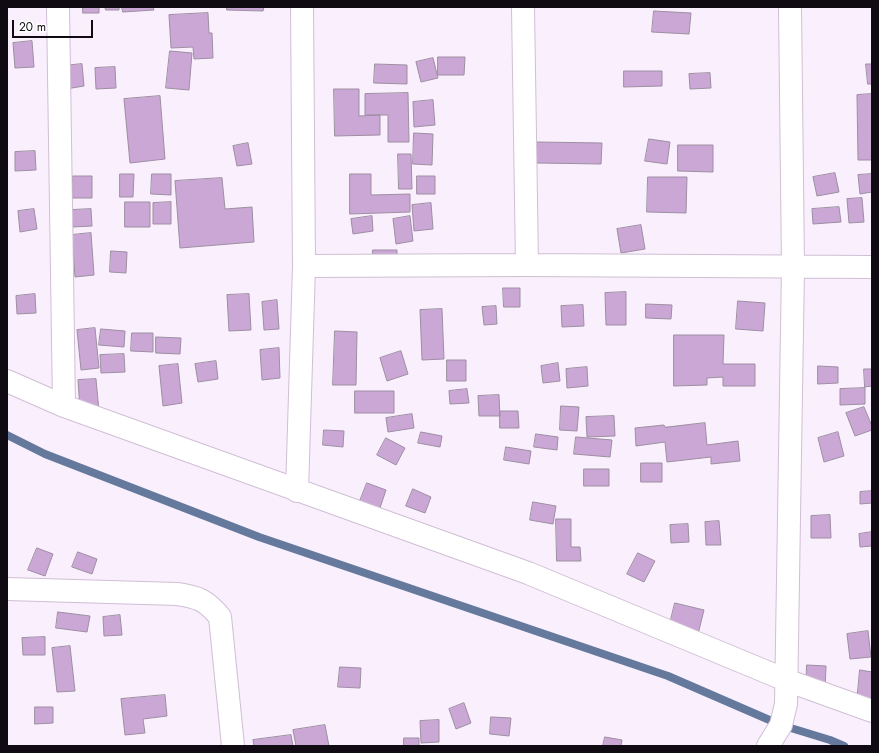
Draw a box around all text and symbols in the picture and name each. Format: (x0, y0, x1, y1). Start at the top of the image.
scale bar (14, 12, 95, 38)
text: 20 m (19, 18, 46, 36)

